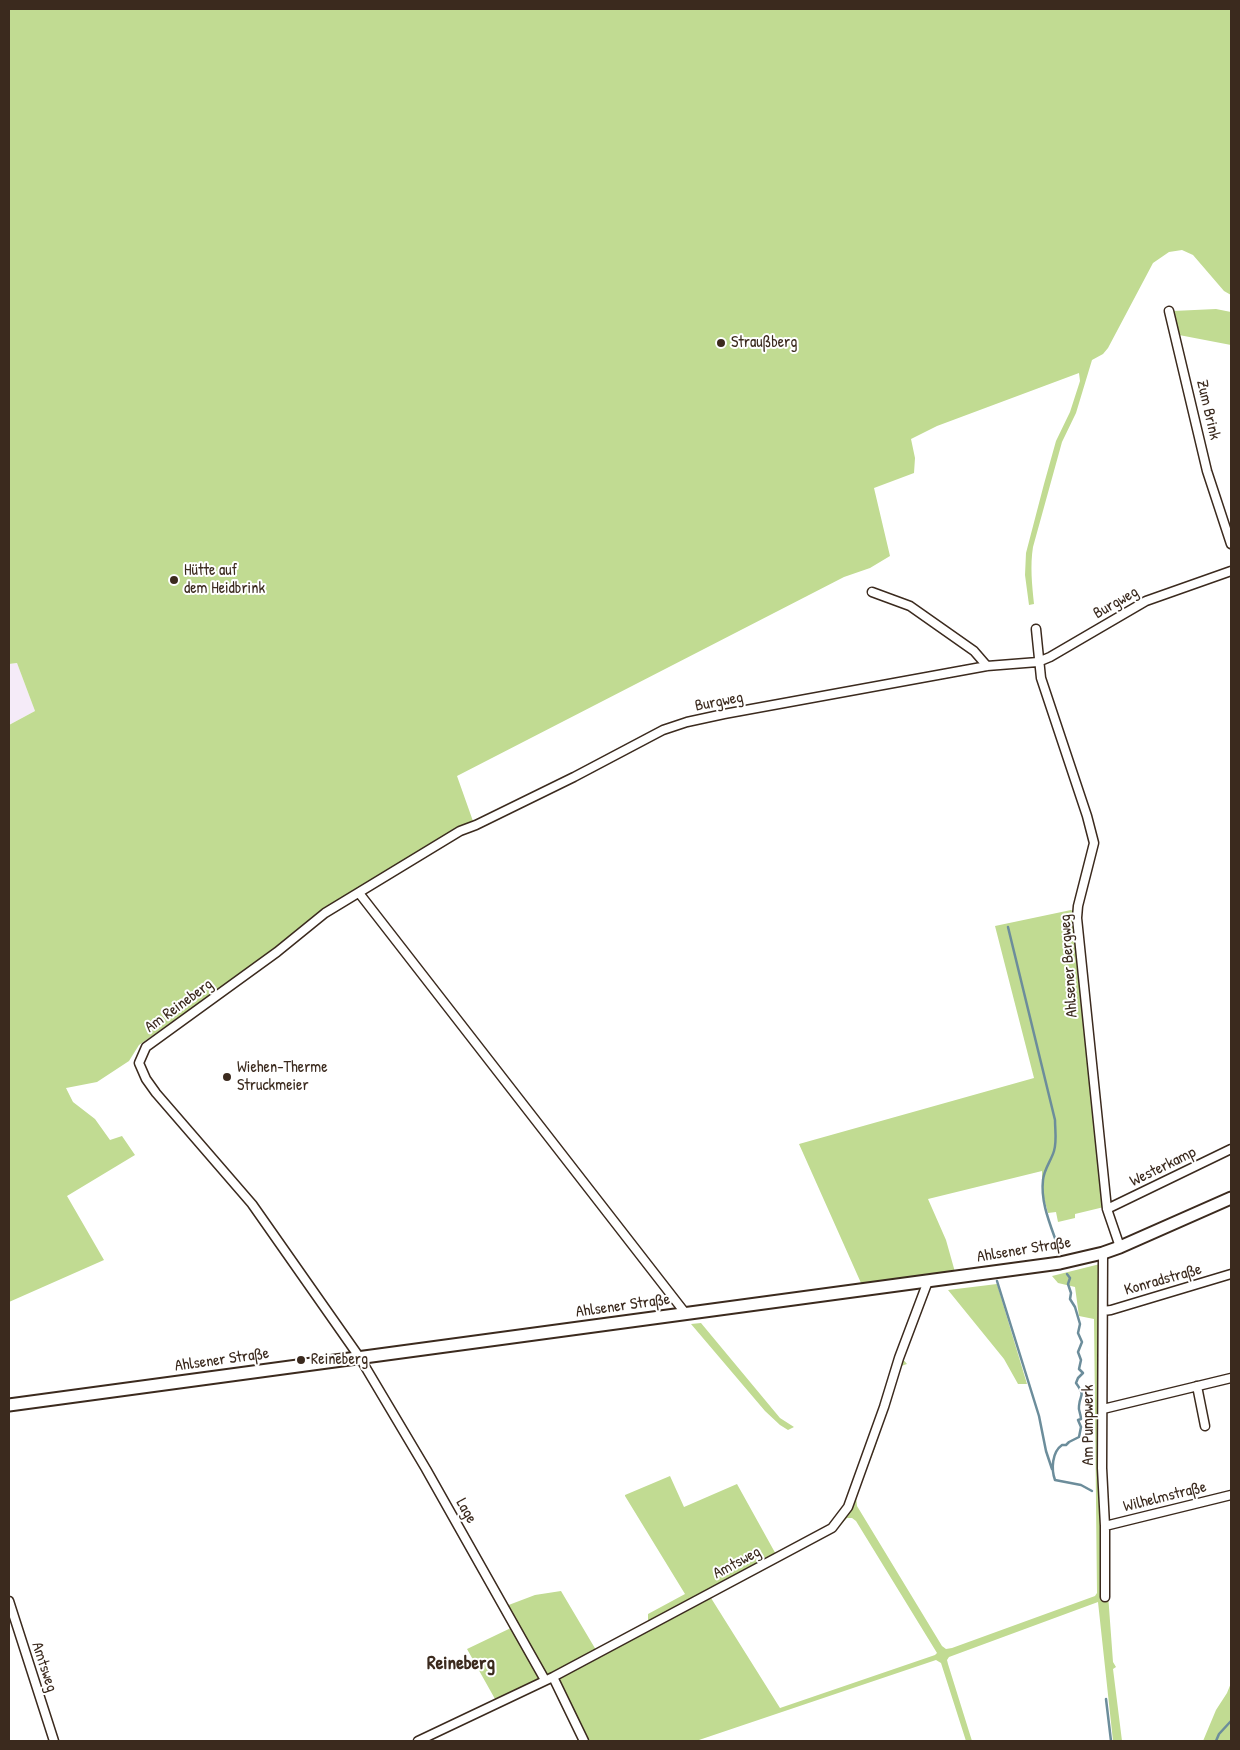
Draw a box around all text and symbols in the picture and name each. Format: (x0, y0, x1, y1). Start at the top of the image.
place label: Straußberg (731, 333, 797, 353)
marker: Straußberg (715, 337, 727, 349)
street label: Zum Brink (1192, 378, 1224, 442)
place label: Hütte auf dem Heidbrink (184, 561, 265, 599)
marker: Hütte auf dem Heidbrink (168, 574, 180, 586)
street label: Burgweg (1090, 583, 1142, 623)
street label: Burgweg (693, 688, 745, 716)
street label: Ahlsener Bergweg (1056, 914, 1082, 1018)
street label: Am Reineberg (141, 975, 217, 1037)
place label: Wiehen-Therme Struckmeier (237, 1058, 328, 1096)
marker: Wiehen-Therme Struckmeier (221, 1071, 233, 1083)
street label: Westerkamp (1127, 1143, 1199, 1191)
street label: Ahlsener Straße (976, 1233, 1072, 1267)
street label: Konradstraße (1122, 1260, 1204, 1300)
street label: Ahlsener Straße (575, 1290, 671, 1322)
street label: Ahlsener Straße (174, 1344, 270, 1376)
place label: Reineberg (311, 1350, 368, 1370)
marker: Reineberg (295, 1354, 307, 1366)
street label: Am Pumpwerk (1079, 1385, 1099, 1465)
street label: Wilhelmstraße (1122, 1477, 1208, 1517)
street label: Lage (451, 1495, 481, 1527)
street label: Amtsweg (710, 1542, 764, 1584)
street label: Amtsweg (27, 1640, 61, 1694)
district label: Reineberg (427, 1653, 495, 1675)

